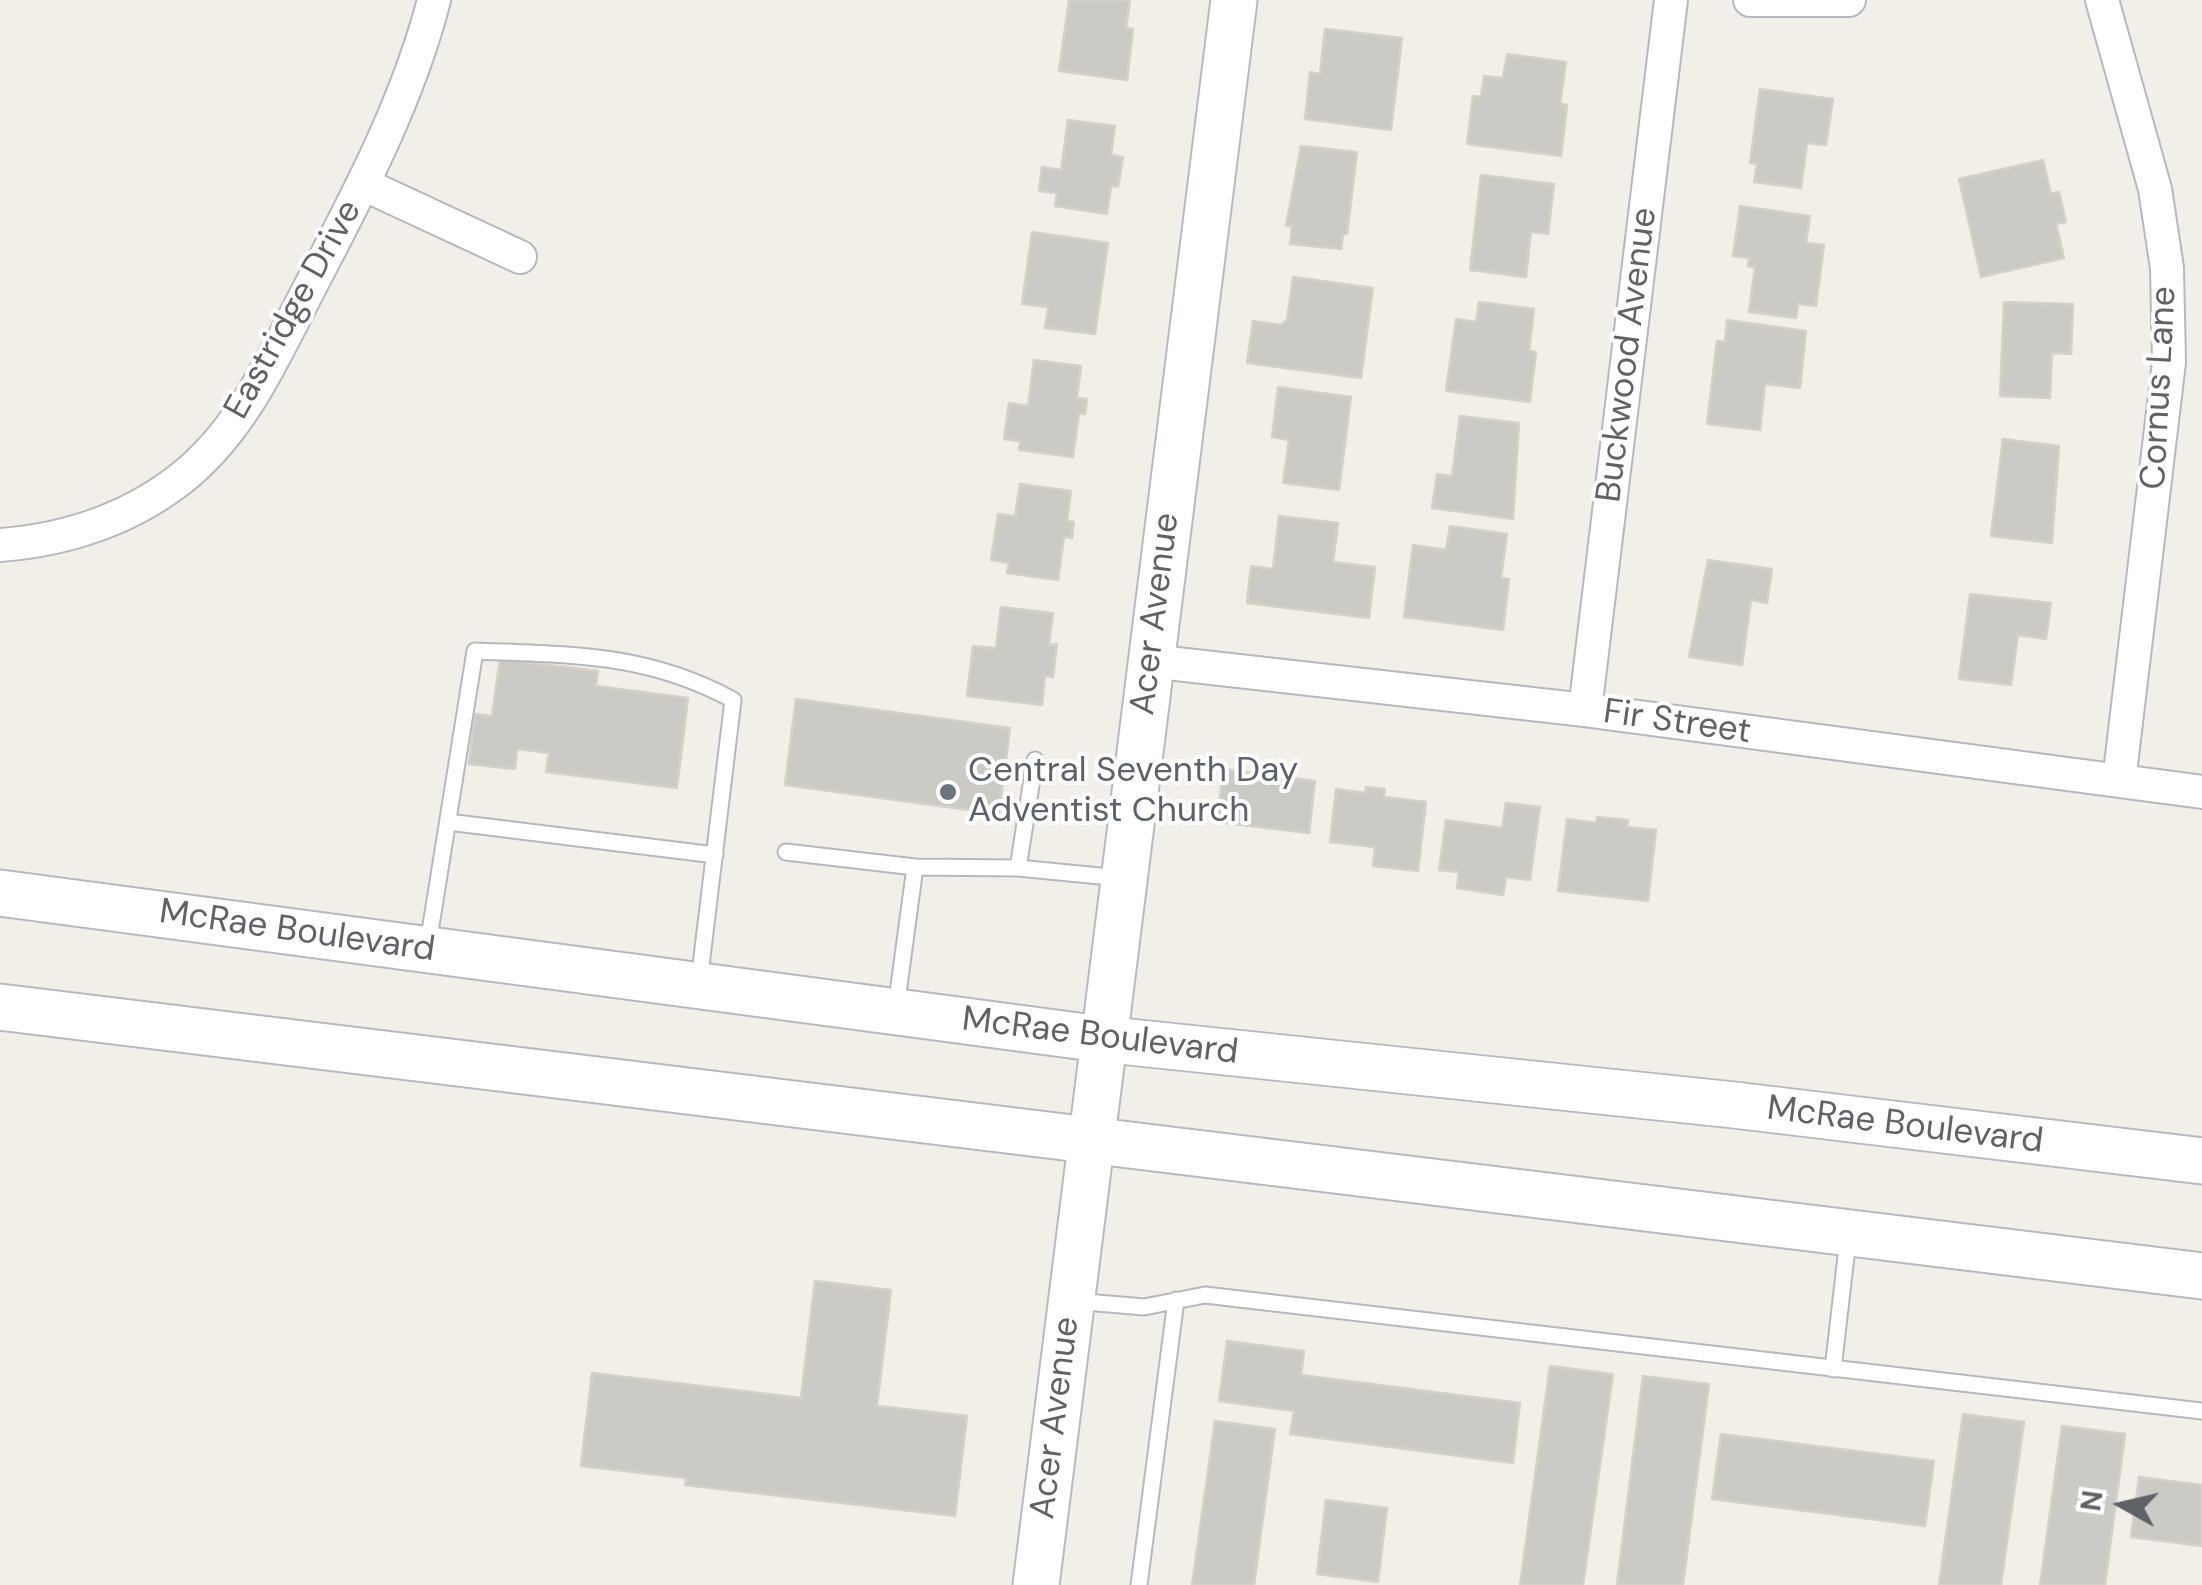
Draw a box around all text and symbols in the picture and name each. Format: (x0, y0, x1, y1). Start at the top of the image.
street label: Eastridge Drive (217, 193, 371, 427)
street label: Buckwood Avenue (1589, 205, 1667, 505)
street label: Cornus Lane (2134, 285, 2186, 491)
street label: Acer Avenue (1123, 511, 1189, 717)
street label: Fir Street (1601, 692, 1753, 754)
place label: Central Seventh Day Adventist Church (968, 751, 1298, 833)
marker: Central Seventh Day Adventist Church (937, 781, 959, 803)
street label: McRae Boulevard (157, 892, 437, 972)
street label: McRae Boulevard (960, 999, 1240, 1075)
street label: McRae Boulevard (1765, 1088, 2045, 1164)
street label: Acer Avenue (1023, 1315, 1089, 1521)
north arrow (2072, 1455, 2172, 1555)
text: N (2072, 1488, 2112, 1513)

